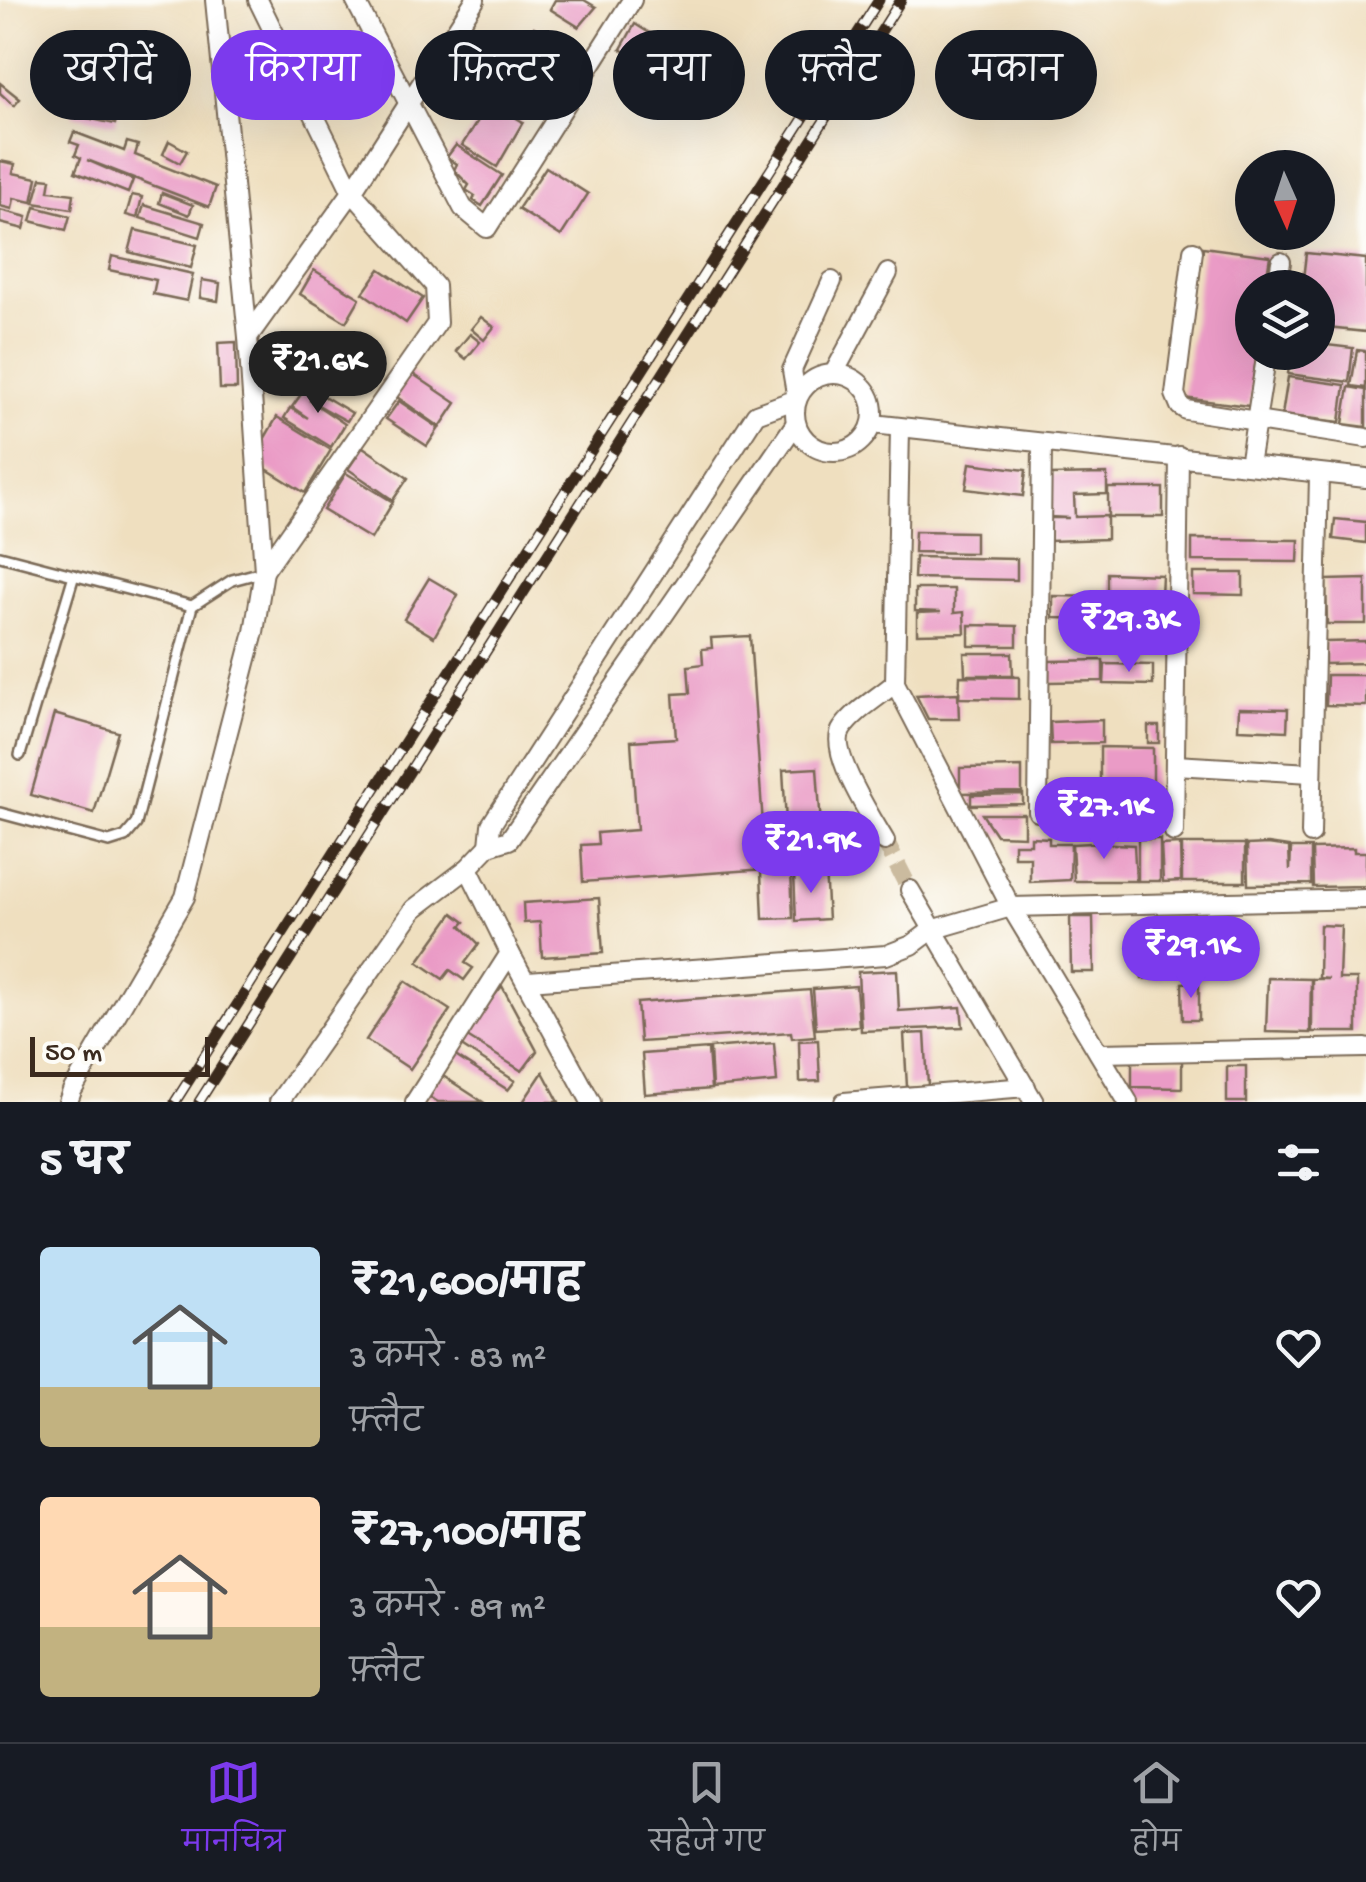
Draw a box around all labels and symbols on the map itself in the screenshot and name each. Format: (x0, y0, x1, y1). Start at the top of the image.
north arrow (1235, 150, 1335, 250)
pin: ₹21.6K (237, 331, 399, 416)
pin: ₹29.3K (1048, 590, 1210, 675)
pin: ₹27.1K (1023, 777, 1185, 862)
pin: ₹21.9K (730, 811, 892, 896)
pin: ₹29.1K (1110, 916, 1272, 1001)
scale bar (30, 1032, 210, 1076)

